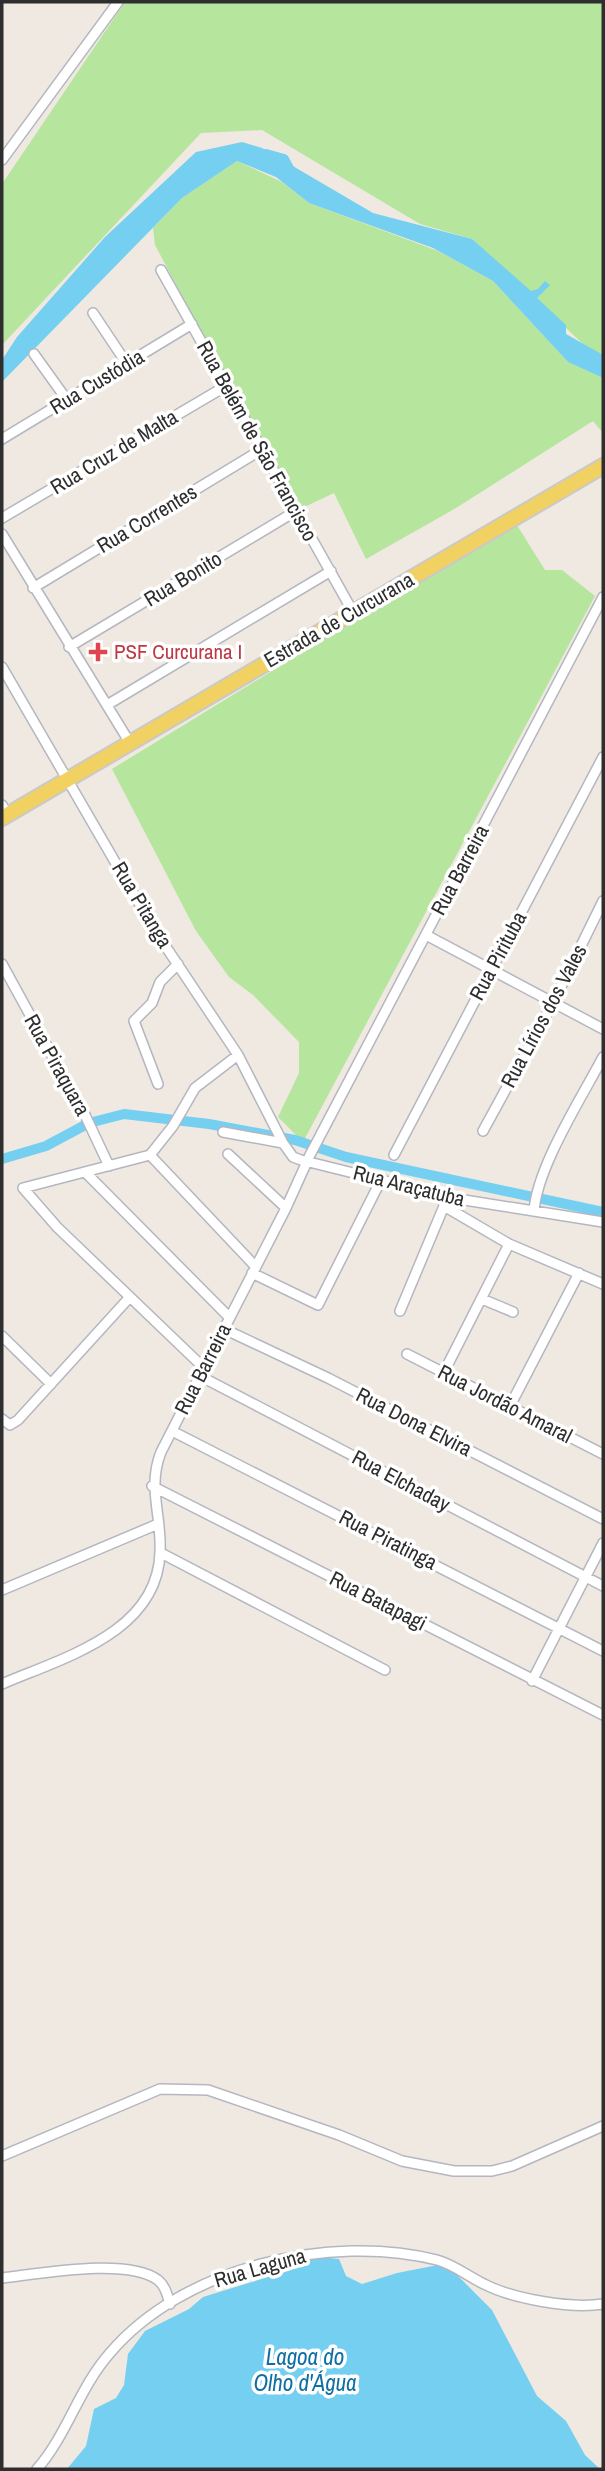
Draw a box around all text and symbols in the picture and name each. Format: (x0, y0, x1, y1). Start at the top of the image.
street label: Rua Belém de São Francisco (190, 335, 325, 546)
street label: Rua Custódia (44, 342, 150, 421)
street label: Rua Cruz de Malta (45, 402, 183, 501)
street label: Rua Correntes (91, 477, 202, 560)
street label: Rua Bonito (138, 544, 227, 613)
street label: Estrada de Curcurana (259, 565, 419, 674)
place label: PSF Curcurana I (114, 637, 242, 666)
marker: PSF Curcurana I (88, 642, 108, 662)
street label: Rua Barreira (424, 819, 496, 920)
street label: Rua Pitanga (105, 856, 180, 954)
street label: Rua Pirituba (462, 906, 533, 1005)
street label: Rua Lírios dos Vales (494, 939, 594, 1093)
street label: Rua Piraquara (18, 1009, 97, 1121)
street label: Rua Araçatuba (350, 1158, 468, 1213)
street label: Rua Barreira (167, 1318, 238, 1419)
street label: Rua Jordão Amaral (433, 1357, 577, 1450)
street label: Rua Dona Elvira (351, 1380, 477, 1463)
street label: Rua Elchaday (347, 1443, 456, 1519)
street label: Rua Piratinga (334, 1503, 443, 1577)
street label: Rua Batapagi (325, 1564, 432, 1637)
street label: Rua Laguna (211, 2241, 309, 2294)
water label: Lagoa do Olho d'Água (253, 2341, 357, 2398)

